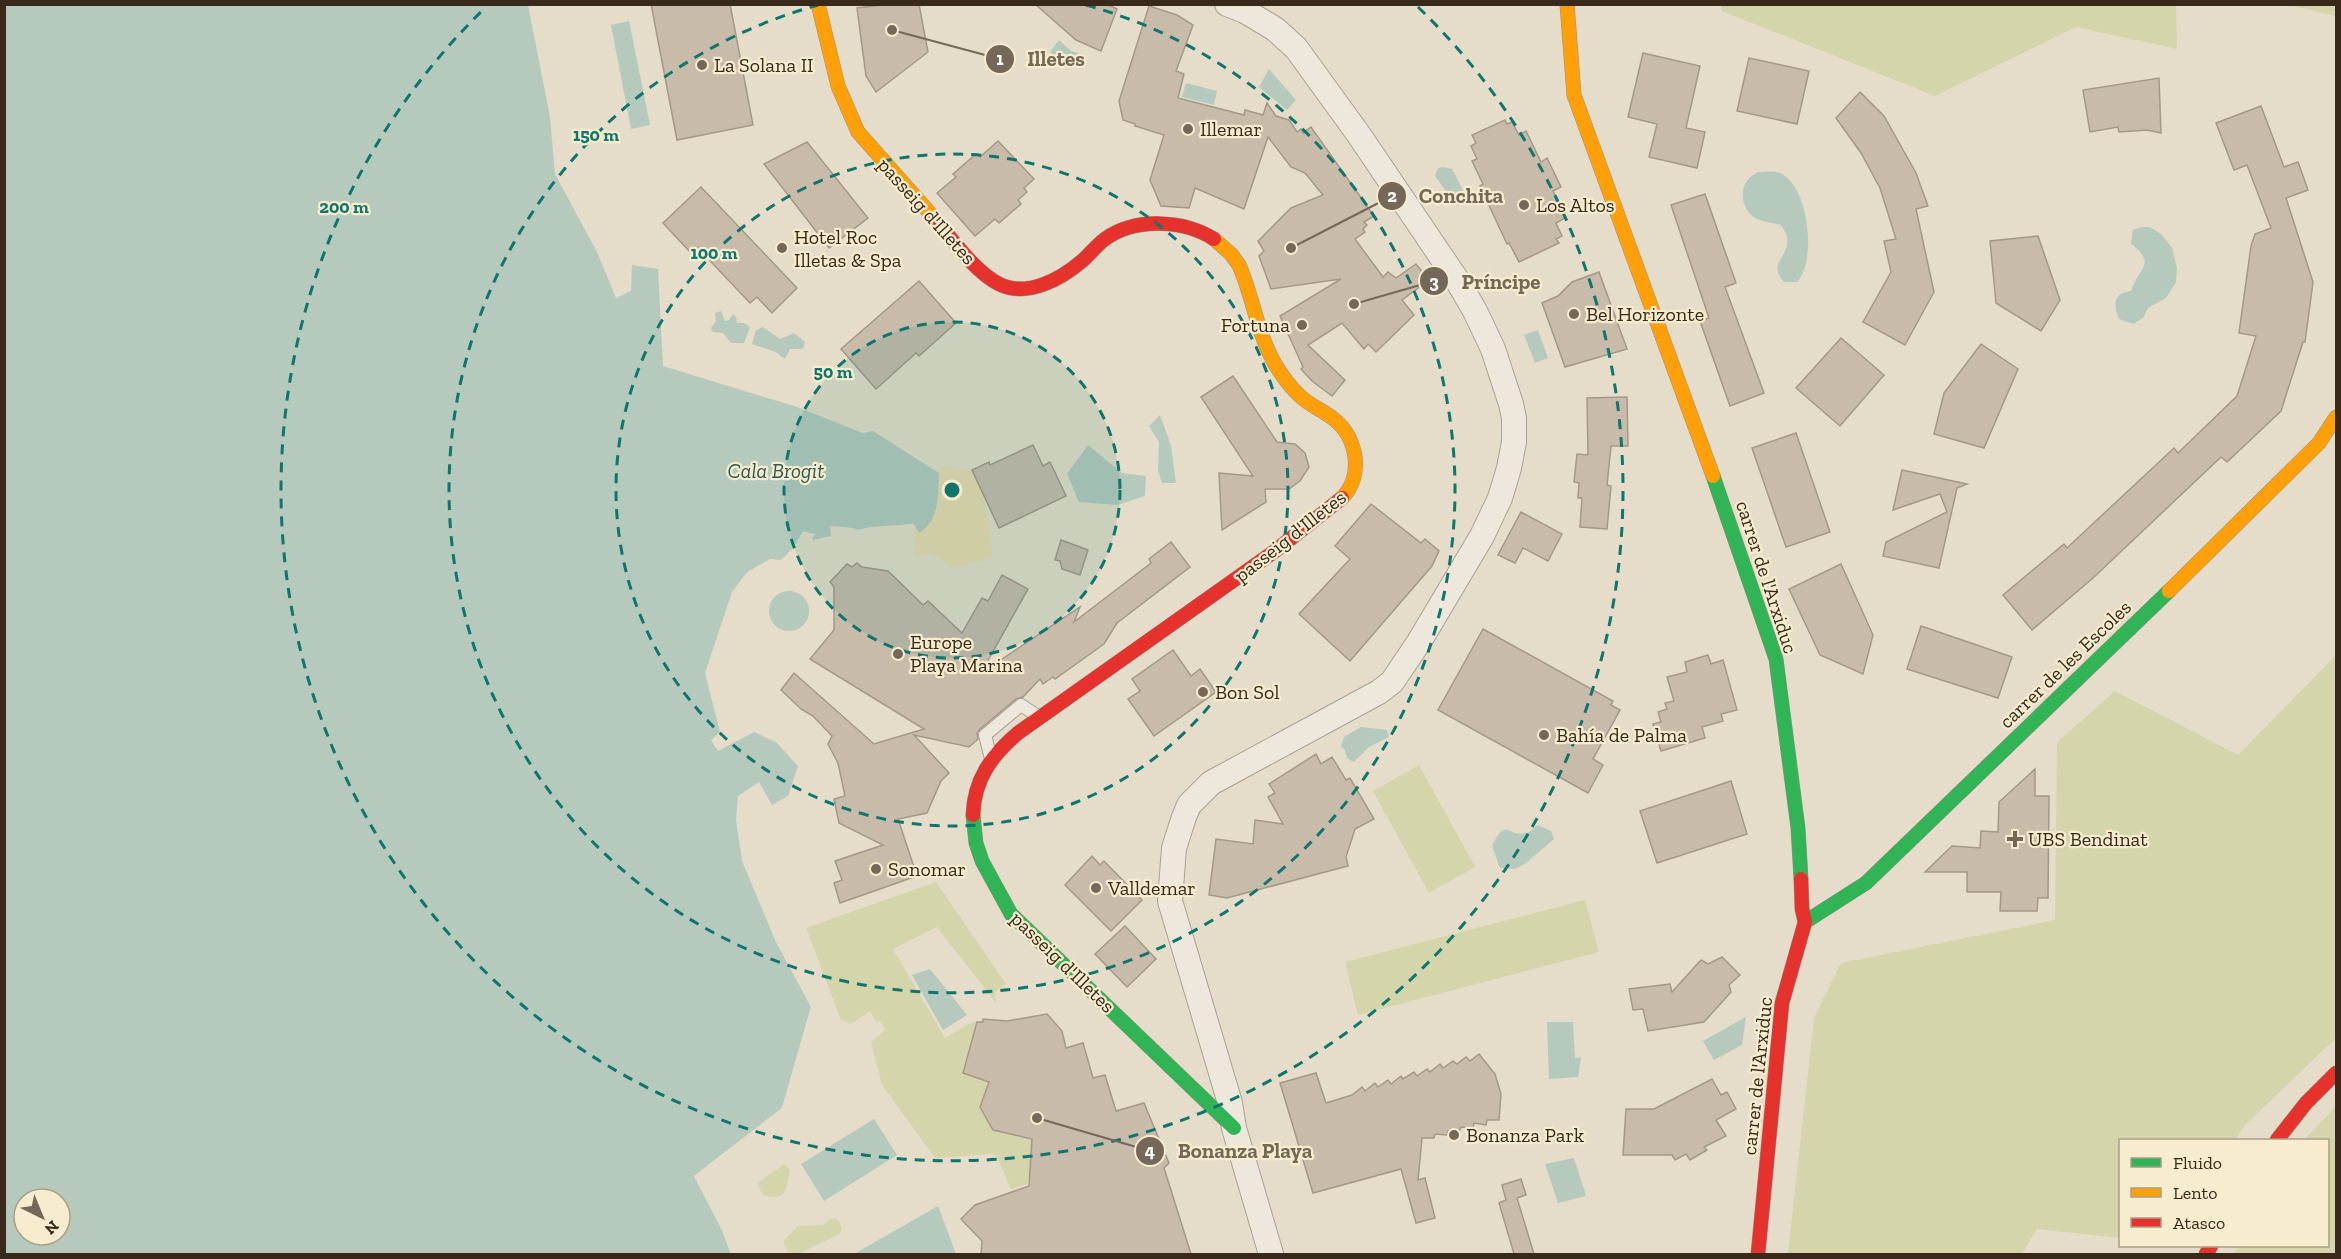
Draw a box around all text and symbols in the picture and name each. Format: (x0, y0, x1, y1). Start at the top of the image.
callout: Illetes (985, 39, 1097, 78)
text: Illetes (1027, 46, 1085, 71)
text: 1 (996, 48, 1004, 70)
place label: La Solana II (714, 53, 814, 77)
marker: La Solana II (695, 58, 709, 72)
place label: Illemar (1200, 117, 1262, 141)
marker: Illemar (1181, 122, 1195, 136)
text: 150 m (573, 124, 619, 146)
street label: passeig d'Illetes (873, 153, 981, 269)
callout: Conchita (1377, 177, 1515, 216)
text: Conchita (1419, 183, 1504, 208)
text: 2 (1387, 185, 1397, 207)
place label: Los Altos (1536, 193, 1615, 217)
text: 200 m (319, 196, 369, 218)
marker: Los Altos (1517, 198, 1531, 212)
place label: Hotel Roc Illetas & Spa (794, 225, 902, 272)
marker: Hotel Roc Illetas & Spa (775, 241, 789, 255)
text: 100 m (690, 242, 738, 264)
callout: Príncipe (1419, 262, 1552, 301)
text: Príncipe (1462, 269, 1540, 294)
text: 3 (1429, 271, 1439, 293)
place label: Bel Horizonte (1586, 302, 1704, 326)
marker: Bel Horizonte (1567, 307, 1581, 321)
place label: Fortuna (1221, 313, 1290, 337)
marker: Fortuna (1295, 318, 1309, 332)
text: 50 m (814, 361, 853, 383)
water label: Cala Brogit (728, 458, 824, 483)
centre of rings (942, 480, 962, 500)
street label: passeig d'Illetes (1229, 485, 1351, 587)
street label: carrer de l'Arxiduc (1731, 498, 1803, 656)
street label: carrer de les Escoles (1994, 595, 2136, 733)
place label: Europe Playa Marina (910, 630, 1023, 677)
marker: Europe Playa Marina (891, 647, 905, 661)
place label: Bon Sol (1215, 680, 1280, 704)
marker: Bon Sol (1196, 685, 1210, 699)
place label: Bahía de Palma (1556, 723, 1687, 747)
marker: Bahía de Palma (1537, 728, 1551, 742)
place label: UBS Bendinat (2028, 827, 2148, 851)
marker: UBS Bendinat (2006, 830, 2024, 848)
place label: Sonomar (888, 857, 966, 881)
marker: Sonomar (869, 862, 883, 876)
place label: Valldemar (1107, 876, 1196, 900)
marker: Valldemar (1089, 881, 1103, 895)
street label: passeig d'Illetes (1006, 906, 1120, 1018)
street label: carrer de l'Arxiduc (1737, 996, 1777, 1156)
place label: Bonanza Park (1466, 1123, 1585, 1147)
marker: Bonanza Park (1447, 1128, 1461, 1142)
callout: Bonanza Playa (1135, 1131, 1324, 1170)
text: Bonanza Playa (1178, 1138, 1313, 1163)
legend (2119, 1139, 2329, 1247)
text: 4 (1145, 1140, 1155, 1162)
text: Fluido (2173, 1152, 2222, 1174)
text: Lento (2173, 1182, 2218, 1204)
north arrow (12, 1187, 72, 1247)
text: Atasco (2173, 1212, 2225, 1234)
text: N (41, 1217, 63, 1239)

